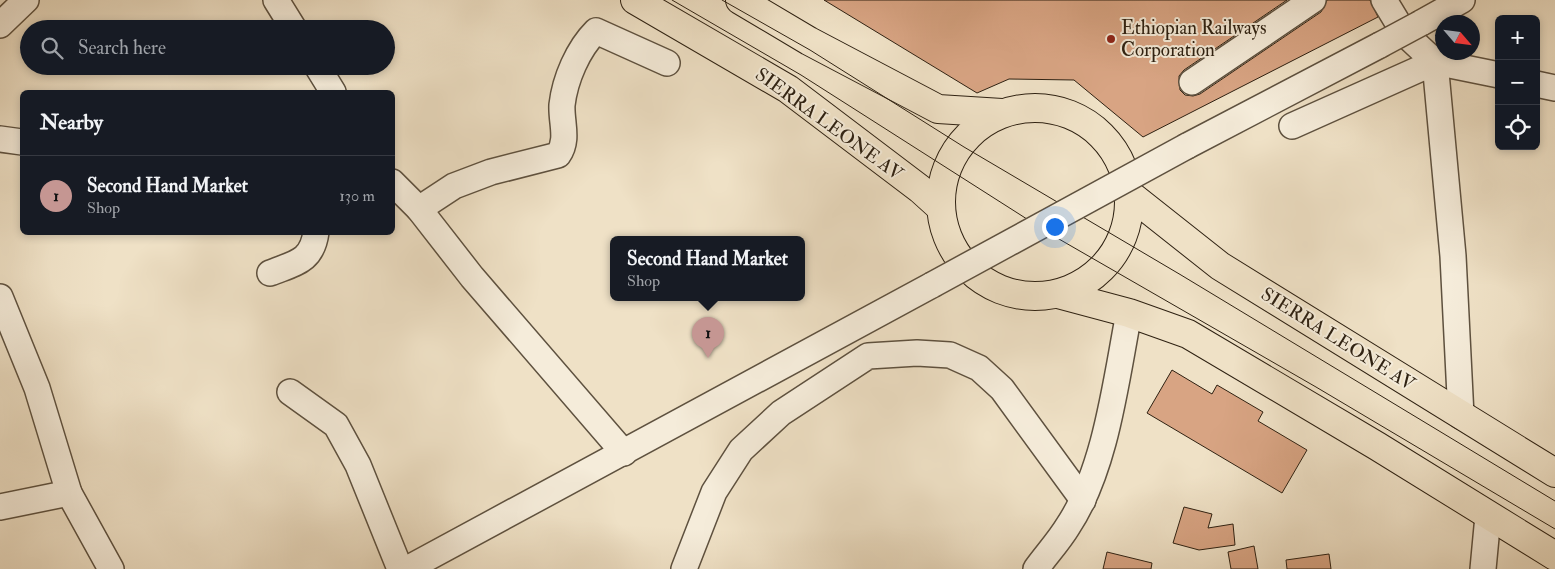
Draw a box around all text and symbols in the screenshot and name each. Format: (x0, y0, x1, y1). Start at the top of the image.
north arrow (1435, 15, 1480, 60)
map controls (1495, 15, 1540, 150)
button: + (1495, 15, 1540, 60)
place label: Ethiopian Railways Corporation (1121, 16, 1266, 63)
search box (20, 20, 395, 75)
marker: Ethiopian Railways Corporation (1105, 33, 1117, 45)
icon: search (38, 34, 66, 62)
text: Search here (78, 36, 166, 60)
button: − (1495, 60, 1540, 105)
street label: SIERRA LEONE AV (750, 62, 908, 186)
button: locate (1495, 105, 1540, 150)
text: Nearby (40, 109, 103, 136)
text: Second Hand Market (87, 174, 248, 198)
text: 1 (53, 186, 59, 206)
text: 130 m (339, 186, 375, 206)
text: Shop (87, 198, 120, 218)
your location (1042, 214, 1068, 240)
popup (610, 236, 805, 301)
text: Second Hand Market (627, 247, 788, 271)
text: Shop (627, 271, 660, 291)
street label: SIERRA LEONE AV (1257, 282, 1420, 396)
pin: 1 (692, 317, 724, 358)

